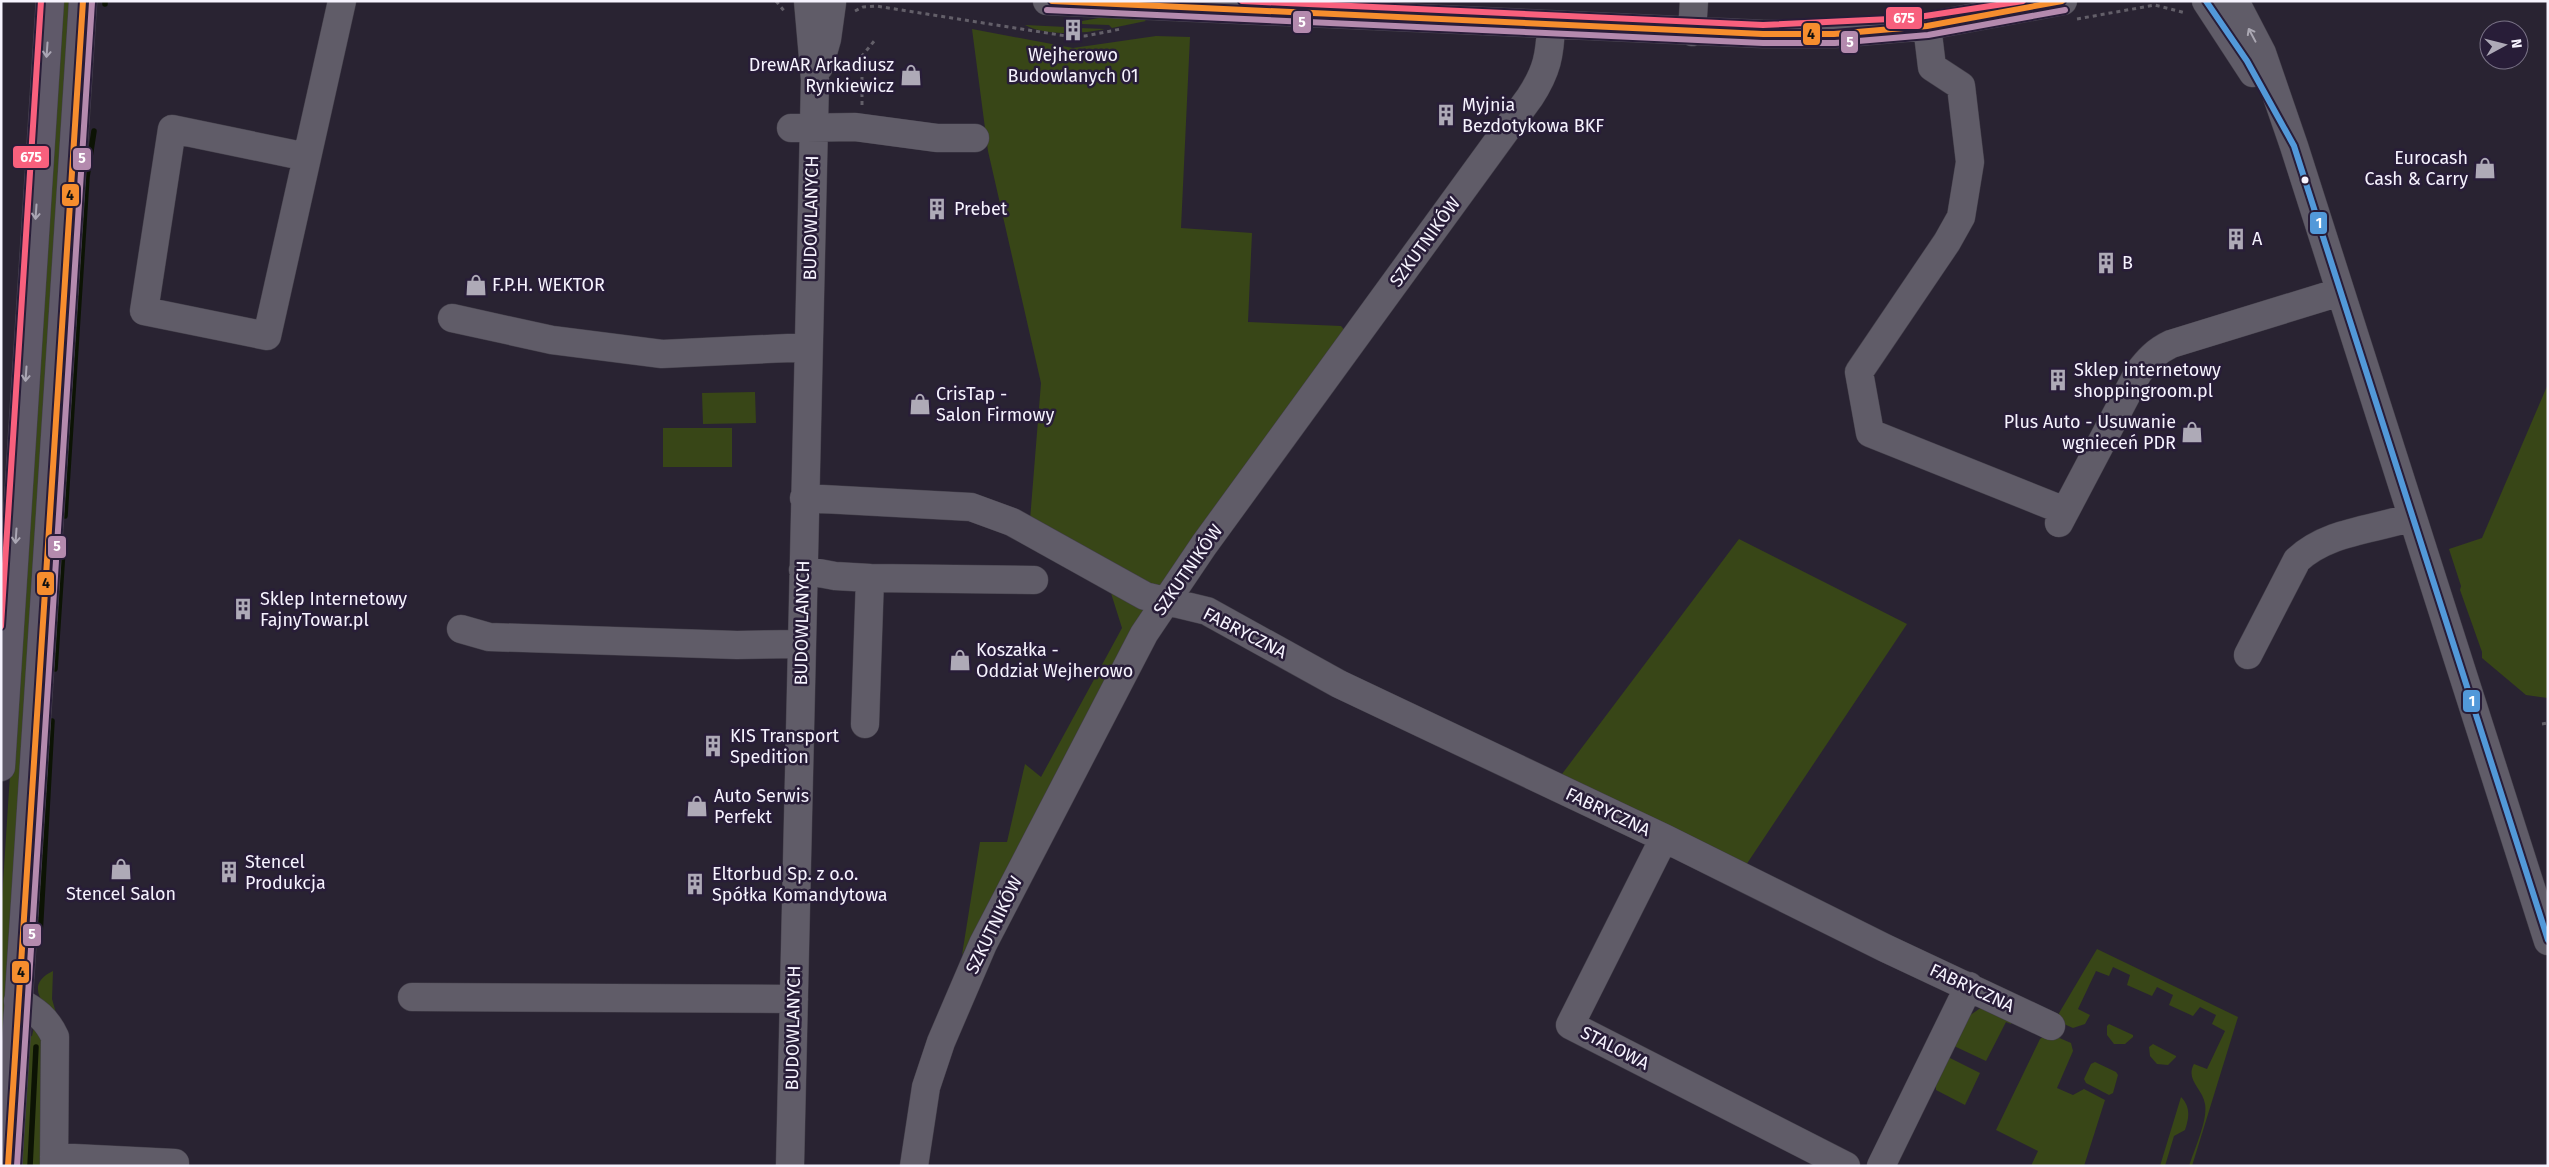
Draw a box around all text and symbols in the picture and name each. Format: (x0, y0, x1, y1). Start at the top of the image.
line badge: 675 (1885, 6, 1923, 30)
line badge: 5 (1292, 10, 1312, 34)
text: 675 (1893, 10, 1915, 27)
text: 5 (1298, 14, 1306, 31)
building icon: Wejherowo Budowlanych 01 (1060, 17, 1086, 43)
north arrow (2479, 20, 2529, 70)
line badge: 4 (1802, 22, 1821, 46)
text: 4 (1807, 26, 1815, 43)
one-way arrow (2247, 28, 2256, 43)
line badge: 5 (1840, 30, 1859, 54)
text: 5 (1846, 34, 1854, 51)
text: N (2507, 38, 2525, 49)
one-way arrow (42, 42, 51, 58)
place label: Wejherowo Budowlanych 01 (1007, 44, 1139, 87)
place label: DrewAR Arkadiusz Rynkiewicz (749, 54, 894, 97)
shop icon: DrewAR Arkadiusz Rynkiewicz (898, 62, 924, 88)
place label: Myjnia Bezdotykowa BKF (1462, 94, 1604, 137)
building icon: Myjnia Bezdotykowa BKF (1433, 102, 1459, 128)
line badge: 675 (12, 145, 50, 169)
line badge: 5 (72, 147, 92, 171)
place label: Eurocash Cash & Carry (2364, 147, 2468, 190)
text: 675 (20, 149, 42, 166)
text: 5 (78, 150, 86, 167)
street label: BUDOWLANYCH (799, 155, 823, 281)
shop icon: Eurocash Cash & Carry (2472, 155, 2498, 181)
unlabelled marker (2300, 175, 2310, 185)
line badge: 4 (61, 183, 80, 207)
text: 4 (66, 187, 74, 204)
street label: SZKUTNIKÓW (1385, 193, 1465, 291)
building icon: Prebet (924, 196, 950, 222)
place label: Prebet (954, 198, 1008, 220)
one-way arrow (32, 204, 41, 220)
line badge: 1 (2309, 211, 2328, 235)
text: 1 (2316, 215, 2322, 232)
building icon: A (2223, 226, 2249, 252)
place label: A (2252, 228, 2263, 250)
building icon: B (2093, 250, 2119, 276)
place label: B (2122, 252, 2133, 274)
shop icon: F.P.H. WEKTOR (463, 272, 489, 298)
place label: F.P.H. WEKTOR (492, 274, 605, 296)
place label: Sklep internetowy shoppingroom.pl (2074, 359, 2221, 402)
one-way arrow (22, 366, 31, 382)
building icon: Sklep internetowy shoppingroom.pl (2045, 367, 2071, 393)
place label: CrisTap - Salon Firmowy (936, 383, 1055, 426)
shop icon: CrisTap - Salon Firmowy (907, 391, 933, 417)
place label: Plus Auto - Usuwanie wgnieceń PDR (2004, 411, 2176, 454)
shop icon: Plus Auto - Usuwanie wgnieceń PDR (2179, 419, 2205, 445)
street label: SZKUTNIKÓW (1149, 520, 1227, 620)
one-way arrow (11, 528, 20, 544)
line badge: 5 (47, 535, 67, 559)
text: 5 (53, 538, 61, 555)
street label: BUDOWLANYCH (790, 560, 814, 686)
line badge: 4 (36, 571, 55, 596)
text: 4 (42, 575, 50, 592)
place label: Sklep Internetowy FajnyTowar.pl (260, 588, 407, 631)
building icon: Sklep Internetowy FajnyTowar.pl (230, 596, 256, 622)
street label: FABRYCZNA (1200, 603, 1291, 664)
place label: Koszałka - Oddział Wejherowo (976, 639, 1133, 682)
shop icon: Koszałka - Oddział Wejherowo (947, 647, 973, 673)
line badge: 1 (2462, 689, 2481, 713)
text: 1 (2469, 693, 2475, 710)
place label: KIS Transport Spedition (730, 725, 839, 768)
building icon: KIS Transport Spedition (700, 733, 726, 759)
street label: FABRYCZNA (1562, 783, 1654, 841)
place label: Auto Serwis Perfekt (714, 785, 809, 828)
shop icon: Auto Serwis Perfekt (684, 793, 710, 819)
place label: Stencel Produkcja (245, 851, 326, 894)
shop icon: Stencel Salon (108, 856, 134, 882)
building icon: Stencel Produkcja (216, 859, 242, 885)
place label: Eltorbud Sp. z o.o. Spółka Komandytowa (712, 863, 888, 906)
building icon: Eltorbud Sp. z o.o. Spółka Komandytowa (682, 871, 708, 897)
street label: SZKUTNIKÓW (961, 872, 1027, 977)
place label: Stencel Salon (66, 883, 176, 905)
line badge: 5 (22, 923, 42, 947)
text: 5 (28, 926, 36, 943)
street label: FABRYCZNA (1926, 959, 2018, 1017)
line badge: 4 (11, 960, 30, 984)
text: 4 (17, 964, 25, 981)
street label: BUDOWLANYCH (781, 965, 805, 1091)
street label: STALOWA (1577, 1021, 1654, 1075)

